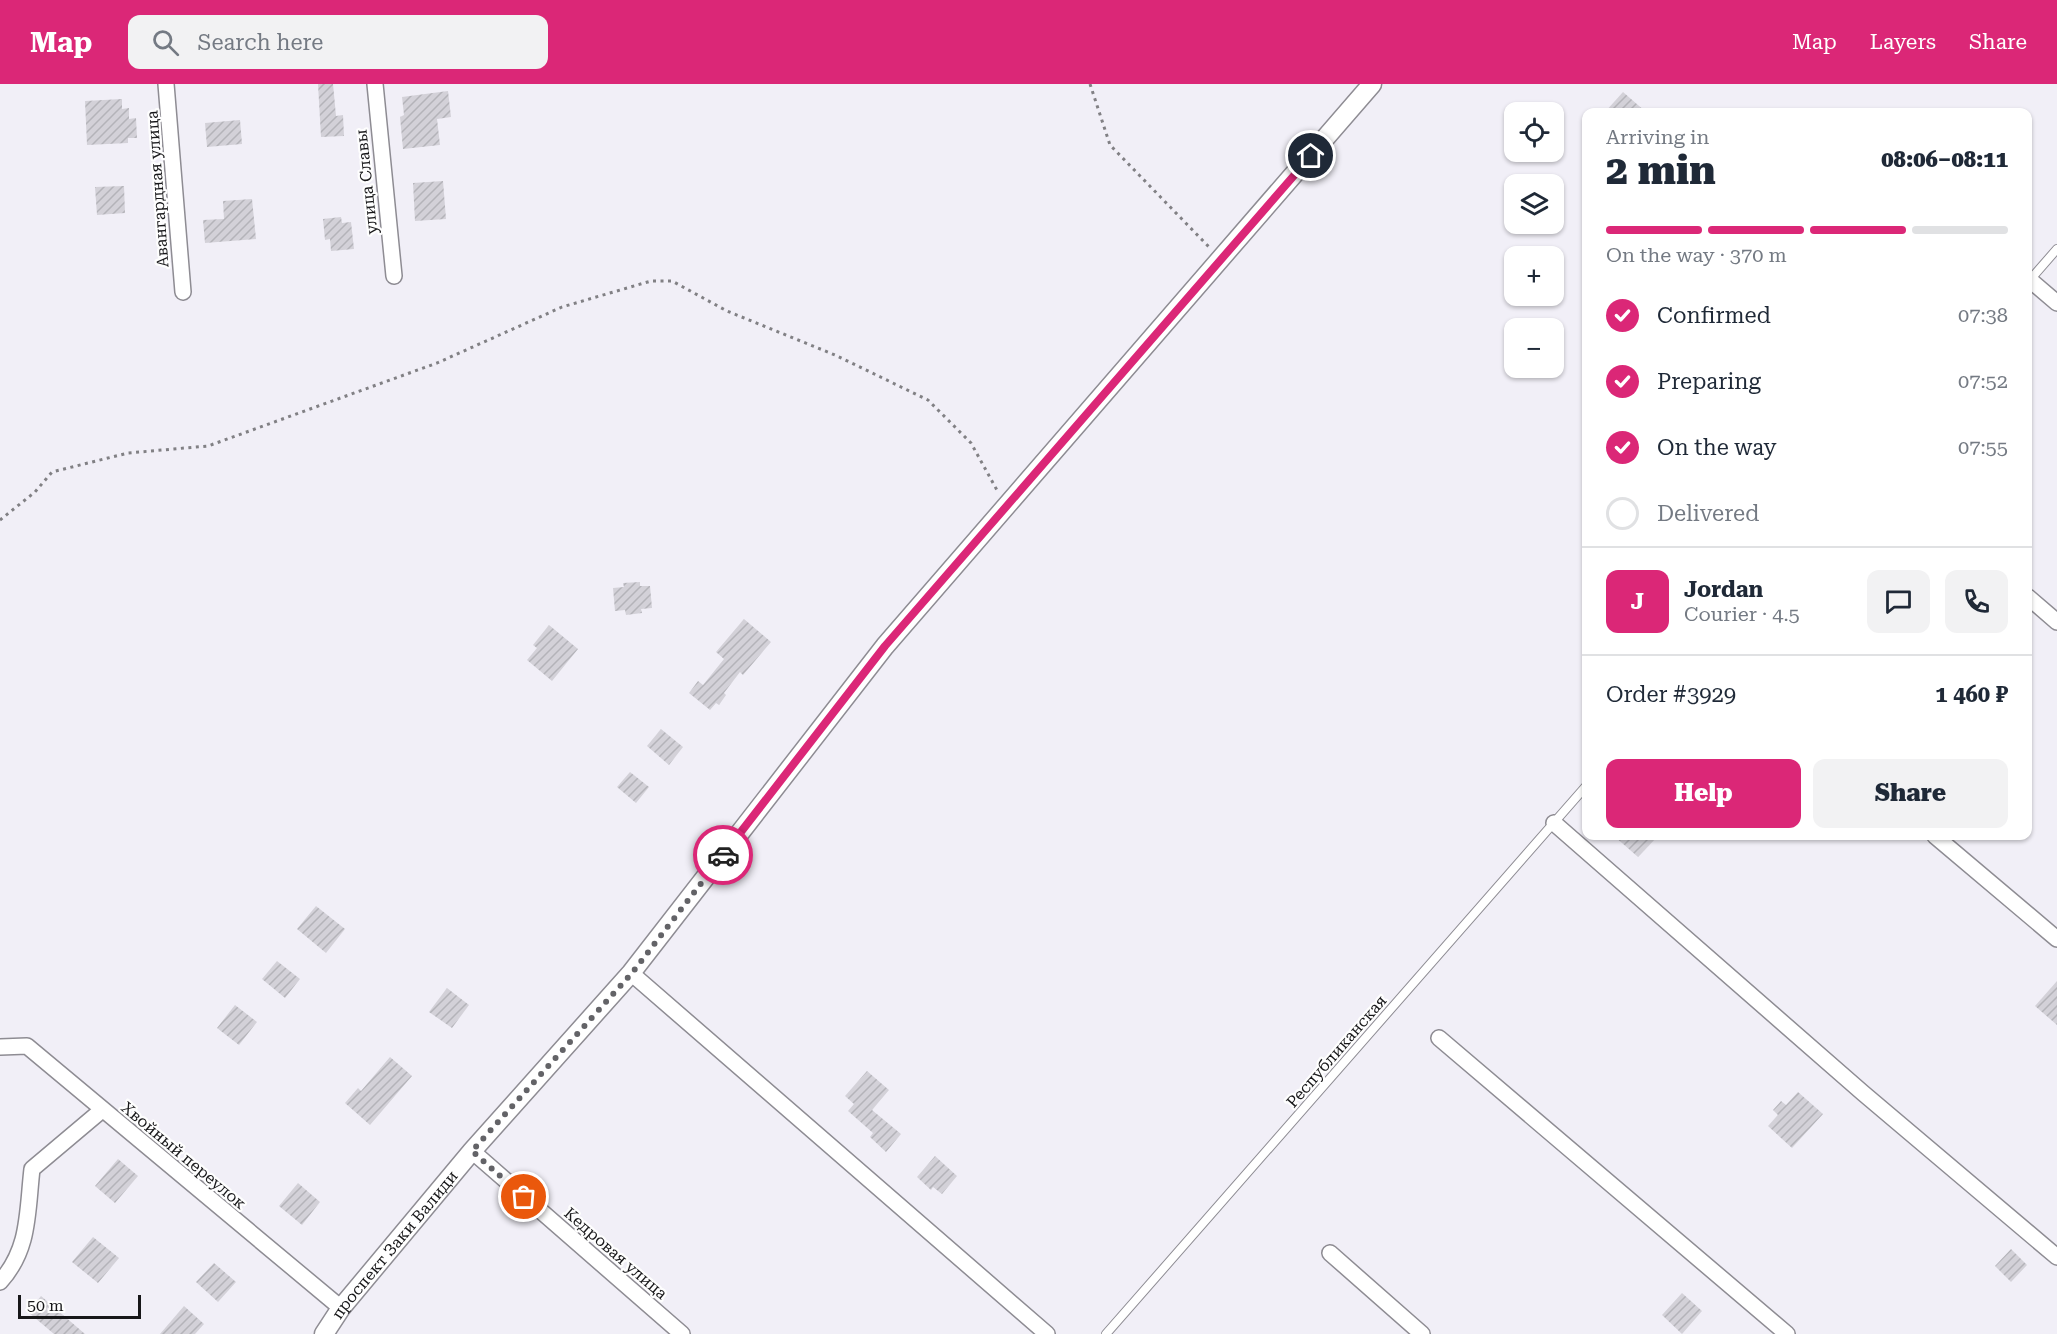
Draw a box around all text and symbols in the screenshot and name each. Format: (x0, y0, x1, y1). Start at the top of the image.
search box (128, 15, 548, 69)
text: Map (30, 26, 92, 59)
icon: search (149, 26, 182, 59)
text: Search here (197, 30, 323, 55)
text: Map (1792, 30, 1837, 54)
text: Layers (1870, 30, 1936, 54)
text: Share (1969, 30, 2027, 54)
map controls (1504, 102, 1564, 378)
button: locate (1504, 102, 1564, 162)
street label: Авангардная улица (143, 109, 172, 268)
text: Arriving in (1606, 125, 1709, 149)
street label: улица Славы (352, 128, 381, 235)
pin (1285, 130, 1336, 181)
icon: home (1294, 139, 1327, 172)
text: 08:06–08:11 (1881, 147, 2008, 172)
text: 2 min (1606, 148, 1716, 194)
button: layers (1504, 174, 1564, 234)
text: On the way · 370 m (1606, 243, 1787, 267)
button: + (1504, 246, 1564, 306)
icon: check (1606, 299, 1639, 332)
text: Confirmed (1657, 303, 1771, 328)
text: 07:38 (1958, 303, 2008, 327)
button: − (1504, 318, 1564, 378)
icon: check (1606, 365, 1639, 398)
text: Preparing (1657, 369, 1761, 394)
text: 07:52 (1958, 369, 2008, 393)
icon: check (1606, 431, 1639, 464)
text: On the way (1657, 435, 1777, 460)
text: 07:55 (1958, 435, 2008, 459)
text: Delivered (1657, 501, 1759, 526)
button: chat (1867, 570, 1930, 633)
button: phone (1945, 570, 2008, 633)
text: Jordan (1684, 577, 1763, 602)
text: J (1631, 589, 1644, 614)
text: Courier · 4.5 (1684, 602, 1800, 626)
text: Order #3929 (1606, 682, 1736, 707)
text: 1 460 ₽ (1935, 682, 2008, 707)
button: Help (1606, 759, 1801, 828)
button: Share (1813, 759, 2008, 828)
courier (693, 825, 753, 885)
icon: car (707, 839, 740, 872)
street label: Республиканская (1282, 991, 1390, 1111)
street label: Хвойный переулок (117, 1098, 250, 1213)
street label: проспект Заки Валиди (328, 1166, 462, 1322)
pin (498, 1171, 549, 1222)
icon: bag (507, 1180, 540, 1213)
street label: Кедровая улица (560, 1203, 671, 1303)
scale bar (18, 1292, 141, 1320)
text: 50 m (27, 1296, 64, 1315)

